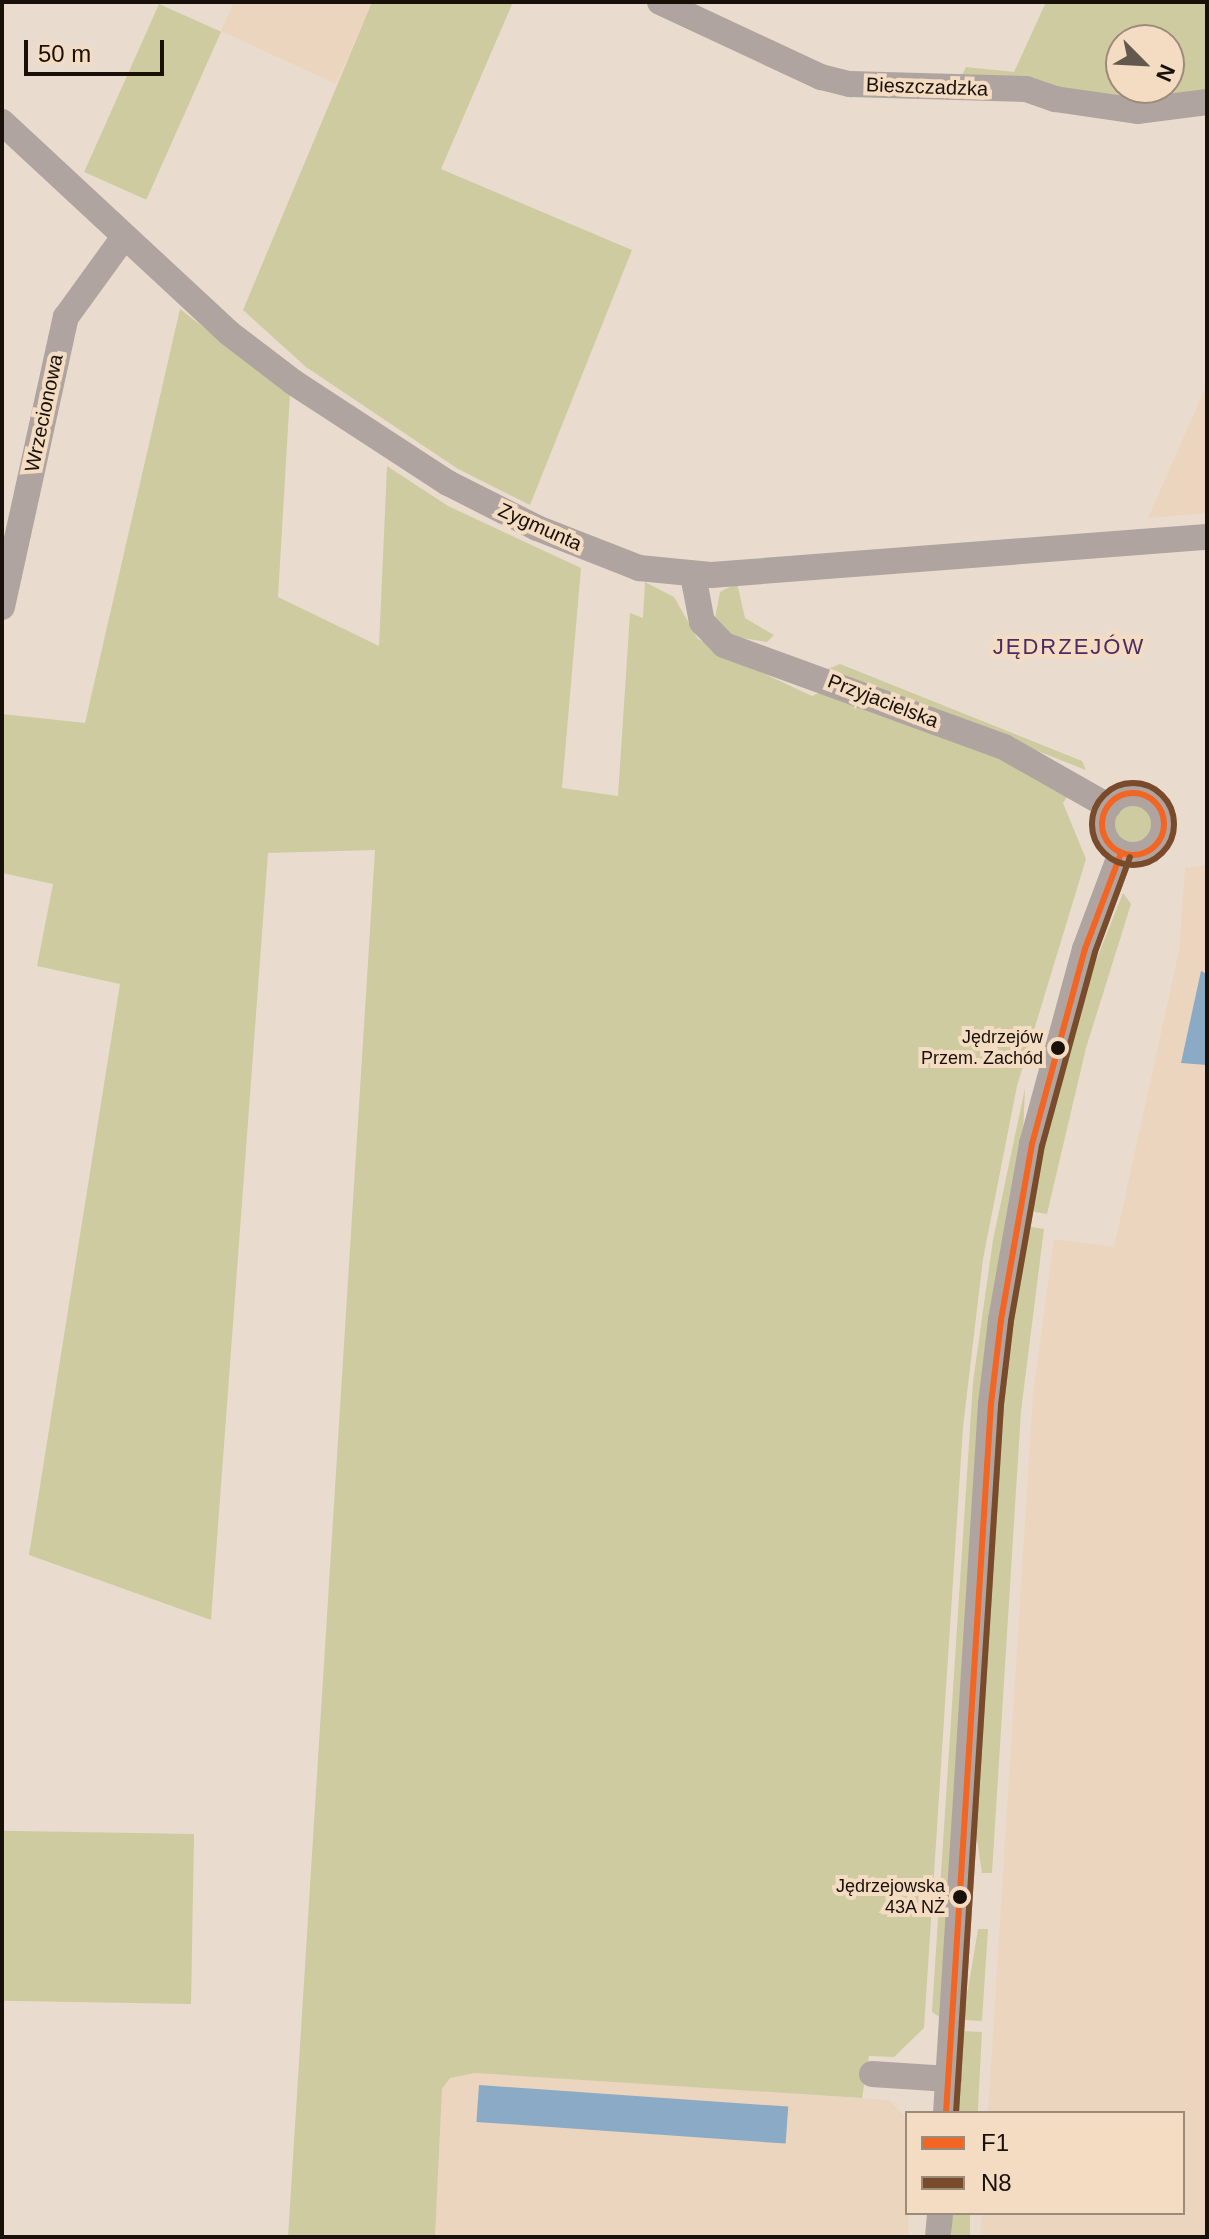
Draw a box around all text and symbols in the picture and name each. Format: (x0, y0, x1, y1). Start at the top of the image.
scale bar (28, 24, 168, 74)
north arrow (1105, 24, 1185, 104)
text: 50 m (38, 40, 91, 67)
text: N (1151, 61, 1180, 85)
street label: Bieszczadzka (865, 73, 989, 101)
street label: Wrzecionowa (20, 352, 68, 474)
street label: Zygmunta (495, 498, 585, 556)
district label: JĘDRZEJÓW (993, 634, 1145, 660)
street label: Przyjacielska (824, 669, 942, 733)
place label: Jędrzejów Przem. Zachód (921, 1027, 1043, 1070)
marker: Jędrzejów Przem. Zachód (1050, 1040, 1066, 1056)
place label: Jędrzejowska 43A NŻ (836, 1876, 945, 1918)
marker: Jędrzejowska 43A NŻ (952, 1889, 968, 1905)
legend (905, 2111, 1185, 2215)
text: F1 (981, 2129, 1009, 2156)
text: N8 (981, 2169, 1012, 2196)

